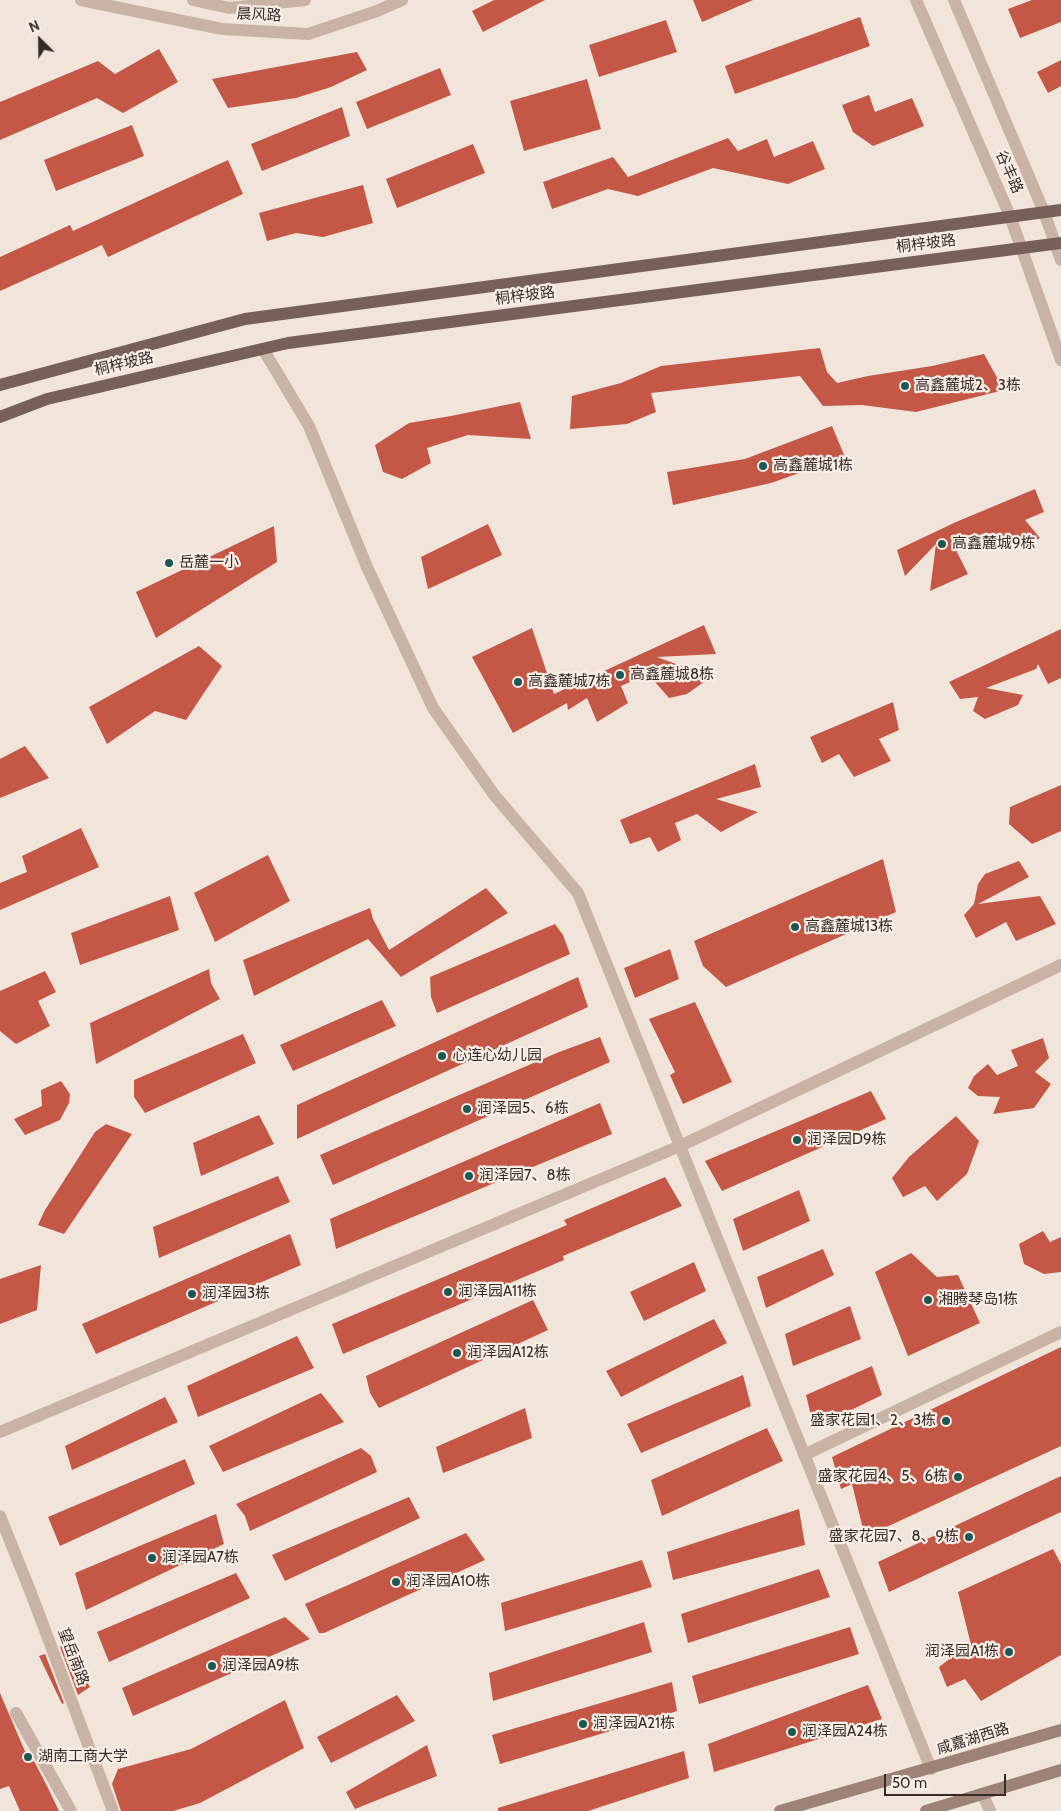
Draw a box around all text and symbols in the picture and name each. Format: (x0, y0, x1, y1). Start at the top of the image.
street label: 晨风路 (236, 5, 282, 25)
north arrow (15, 15, 65, 65)
text: N (26, 16, 42, 36)
street label: 谷丰路 (992, 148, 1026, 196)
street label: 桐梓坡路 (895, 231, 957, 257)
street label: 桐梓坡路 (494, 283, 556, 309)
street label: 桐梓坡路 (93, 348, 155, 380)
place label: 高鑫麓城2、3栋 (915, 377, 1021, 395)
marker: 高鑫麓城2、3栋 (899, 380, 911, 392)
place label: 高鑫麓城1栋 (773, 457, 853, 475)
marker: 高鑫麓城1栋 (757, 460, 769, 472)
place label: 高鑫麓城9栋 (952, 535, 1036, 553)
marker: 高鑫麓城9栋 (936, 538, 948, 550)
place label: 岳麓一小 (179, 554, 239, 572)
marker: 岳麓一小 (163, 557, 175, 569)
place label: 高鑫麓城8栋 (630, 666, 714, 684)
marker: 高鑫麓城8栋 (614, 669, 626, 681)
place label: 高鑫麓城7栋 (528, 673, 611, 691)
marker: 高鑫麓城7栋 (512, 676, 524, 688)
place label: 高鑫麓城13栋 (805, 918, 893, 936)
marker: 高鑫麓城13栋 (789, 921, 801, 933)
place label: 心连心幼儿园 (452, 1047, 542, 1065)
marker: 心连心幼儿园 (436, 1050, 448, 1062)
place label: 润泽园5、6栋 (477, 1100, 569, 1118)
marker: 润泽园5、6栋 (461, 1103, 473, 1115)
place label: 润泽园D9栋 (807, 1131, 886, 1149)
marker: 润泽园D9栋 (791, 1134, 803, 1146)
place label: 润泽园7、8栋 (479, 1167, 571, 1185)
marker: 润泽园7、8栋 (463, 1170, 475, 1182)
place label: 润泽园A11栋 (458, 1283, 537, 1301)
place label: 润泽园3栋 (202, 1285, 270, 1303)
marker: 润泽园A11栋 (442, 1286, 454, 1298)
marker: 润泽园3栋 (186, 1288, 198, 1300)
place label: 湘腾琴岛1栋 (938, 1291, 1018, 1309)
marker: 湘腾琴岛1栋 (922, 1294, 934, 1306)
place label: 润泽园A12栋 (467, 1344, 549, 1362)
marker: 润泽园A12栋 (451, 1347, 463, 1359)
place label: 盛家花园1、2、3栋 (810, 1412, 936, 1430)
marker: 盛家花园1、2、3栋 (940, 1415, 952, 1427)
place label: 盛家花园4、5、6栋 (818, 1468, 948, 1486)
marker: 盛家花园4、5、6栋 (952, 1471, 964, 1483)
place label: 盛家花园7、8、9栋 (829, 1528, 959, 1546)
marker: 盛家花园7、8、9栋 (963, 1531, 975, 1543)
place label: 润泽园A7栋 (162, 1549, 239, 1567)
marker: 润泽园A7栋 (146, 1552, 158, 1564)
place label: 润泽园A10栋 (406, 1573, 490, 1591)
marker: 润泽园A10栋 (390, 1576, 402, 1588)
street label: 望岳南路 (54, 1626, 92, 1688)
place label: 润泽园A1栋 (925, 1643, 999, 1661)
marker: 润泽园A1栋 (1003, 1646, 1015, 1658)
place label: 润泽园A9栋 (222, 1657, 300, 1675)
marker: 润泽园A9栋 (206, 1660, 218, 1672)
place label: 润泽园A21栋 (593, 1715, 675, 1733)
marker: 润泽园A21栋 (577, 1718, 589, 1730)
street label: 咸嘉湖西路 (935, 1719, 1011, 1759)
place label: 润泽园A24栋 (802, 1723, 888, 1741)
marker: 润泽园A24栋 (786, 1726, 798, 1738)
place label: 湖南工商大学 (38, 1748, 128, 1766)
marker: 湖南工商大学 (22, 1751, 34, 1763)
scale bar (886, 1764, 1008, 1796)
text: 50 m (892, 1774, 927, 1792)

